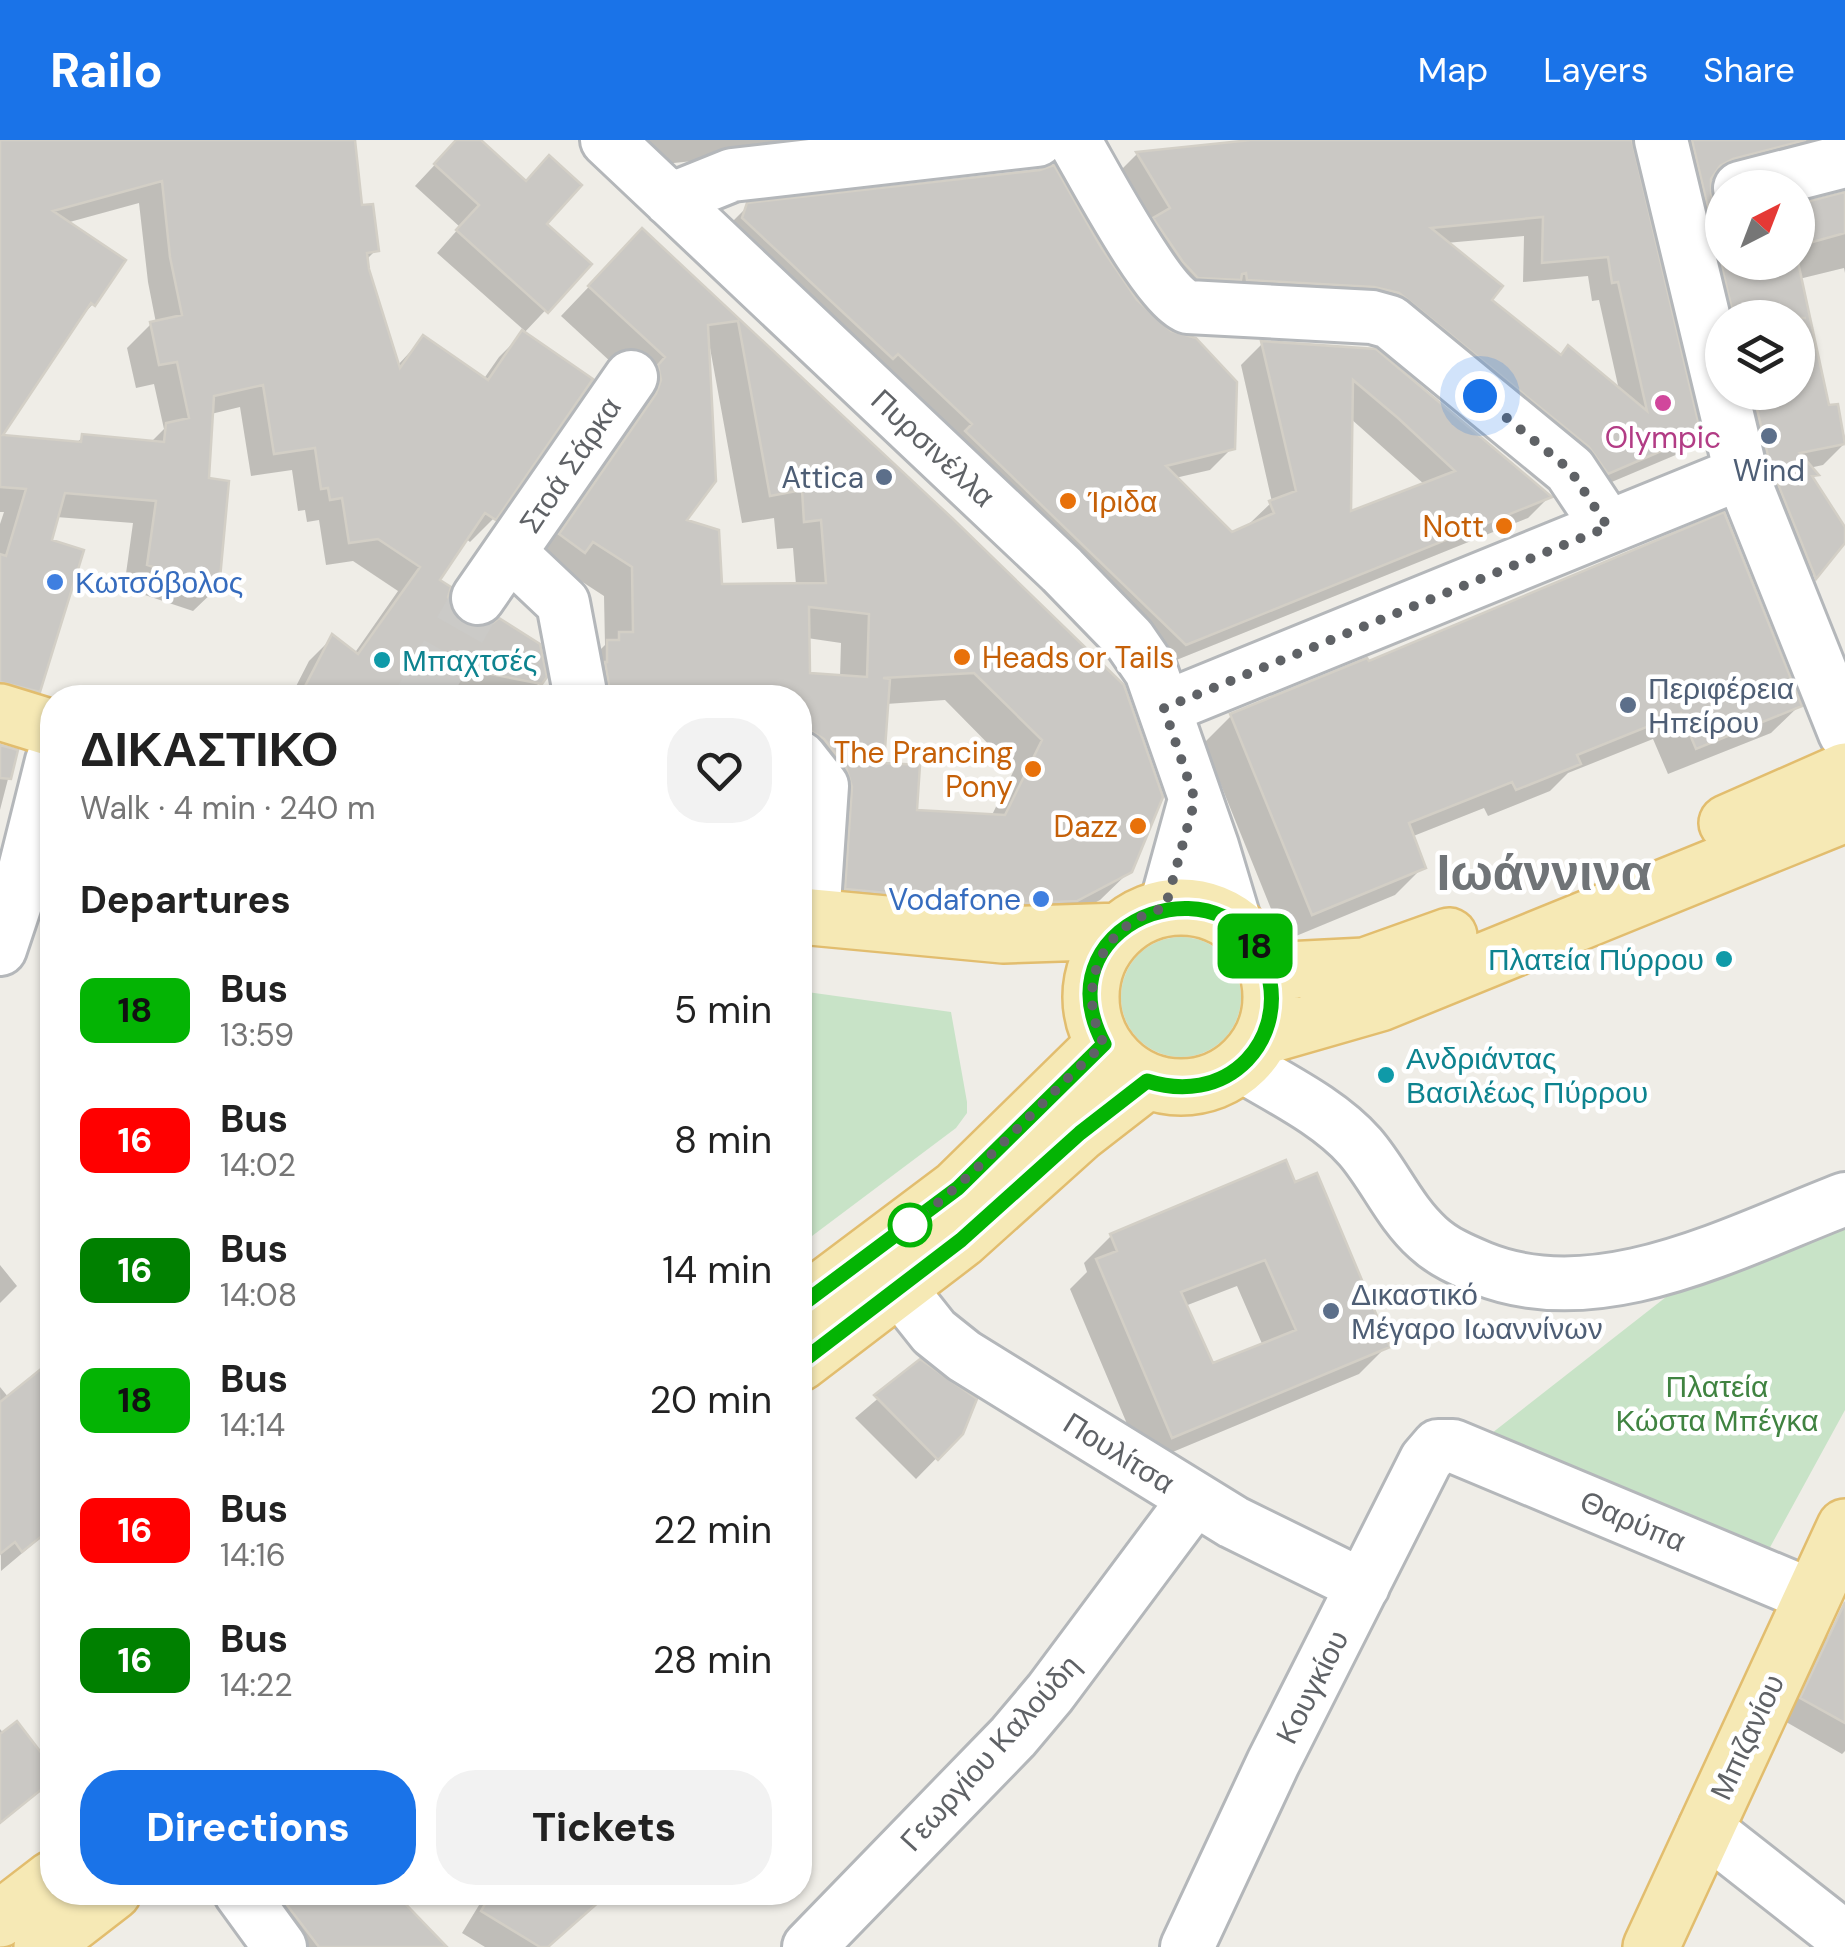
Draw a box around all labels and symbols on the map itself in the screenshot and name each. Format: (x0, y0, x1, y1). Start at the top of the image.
north arrow (1705, 170, 1815, 280)
your location (1455, 371, 1505, 421)
street label: Πυρσινέλλα (863, 381, 1003, 515)
street label: Στοά Σάρκα (510, 390, 630, 540)
marker: Olympic (1652, 392, 1674, 414)
place label: Olympic (1605, 418, 1721, 457)
marker: Wind (1758, 425, 1780, 447)
place label: Wind (1733, 451, 1805, 490)
place label: Attica (781, 458, 864, 497)
marker: Attica (873, 466, 895, 488)
place label: Ίριδα (1087, 482, 1157, 521)
marker: Ίριδα (1057, 490, 1079, 512)
place label: Nott (1423, 507, 1484, 546)
marker: Nott (1493, 515, 1515, 537)
place label: Κωτσόβολος (75, 563, 243, 602)
marker: Κωτσόβολος (44, 571, 66, 593)
place label: Heads or Tails (982, 638, 1174, 677)
place label: Μπαχτσές (402, 641, 537, 680)
marker: Heads or Tails (951, 646, 973, 668)
marker: Μπαχτσές (371, 649, 393, 671)
place label: Περιφέρεια Ηπείρου (1648, 669, 1794, 742)
marker: Περιφέρεια Ηπείρου (1617, 694, 1639, 716)
place label: The Prancing Pony (834, 733, 1013, 806)
marker: The Prancing Pony (1022, 758, 1044, 780)
place label: Dazz (1054, 807, 1118, 846)
marker: Dazz (1127, 815, 1149, 837)
district label: Ιωάννινα (1437, 840, 1652, 906)
place label: Vodafone (888, 880, 1021, 919)
marker: Vodafone (1030, 888, 1052, 910)
line badge: 18 (1210, 914, 1300, 978)
place label: Πλατεία Πύρρου (1488, 940, 1704, 979)
marker: Πλατεία Πύρρου (1713, 948, 1735, 970)
place label: Ανδριάντας Βασιλέως Πύρρου (1406, 1039, 1648, 1112)
marker: Ανδριάντας Βασιλέως Πύρρου (1375, 1064, 1397, 1086)
unlabelled marker (889, 1204, 931, 1246)
place label: Δικαστικό Μέγαρο Ιωαννίνων (1351, 1275, 1603, 1348)
marker: Δικαστικό Μέγαρο Ιωαννίνων (1320, 1300, 1342, 1322)
park label: Πλατεία Κώστα Μπέγκα (1615, 1367, 1819, 1440)
street label: Πουλίτσα (1056, 1404, 1182, 1502)
street label: Θαρύπα (1574, 1481, 1692, 1561)
street label: Κουγκίου (1267, 1624, 1357, 1750)
street label: Γεωργίου Καλούδη (891, 1647, 1089, 1859)
street label: Μπιζανίου (1701, 1668, 1793, 1806)

